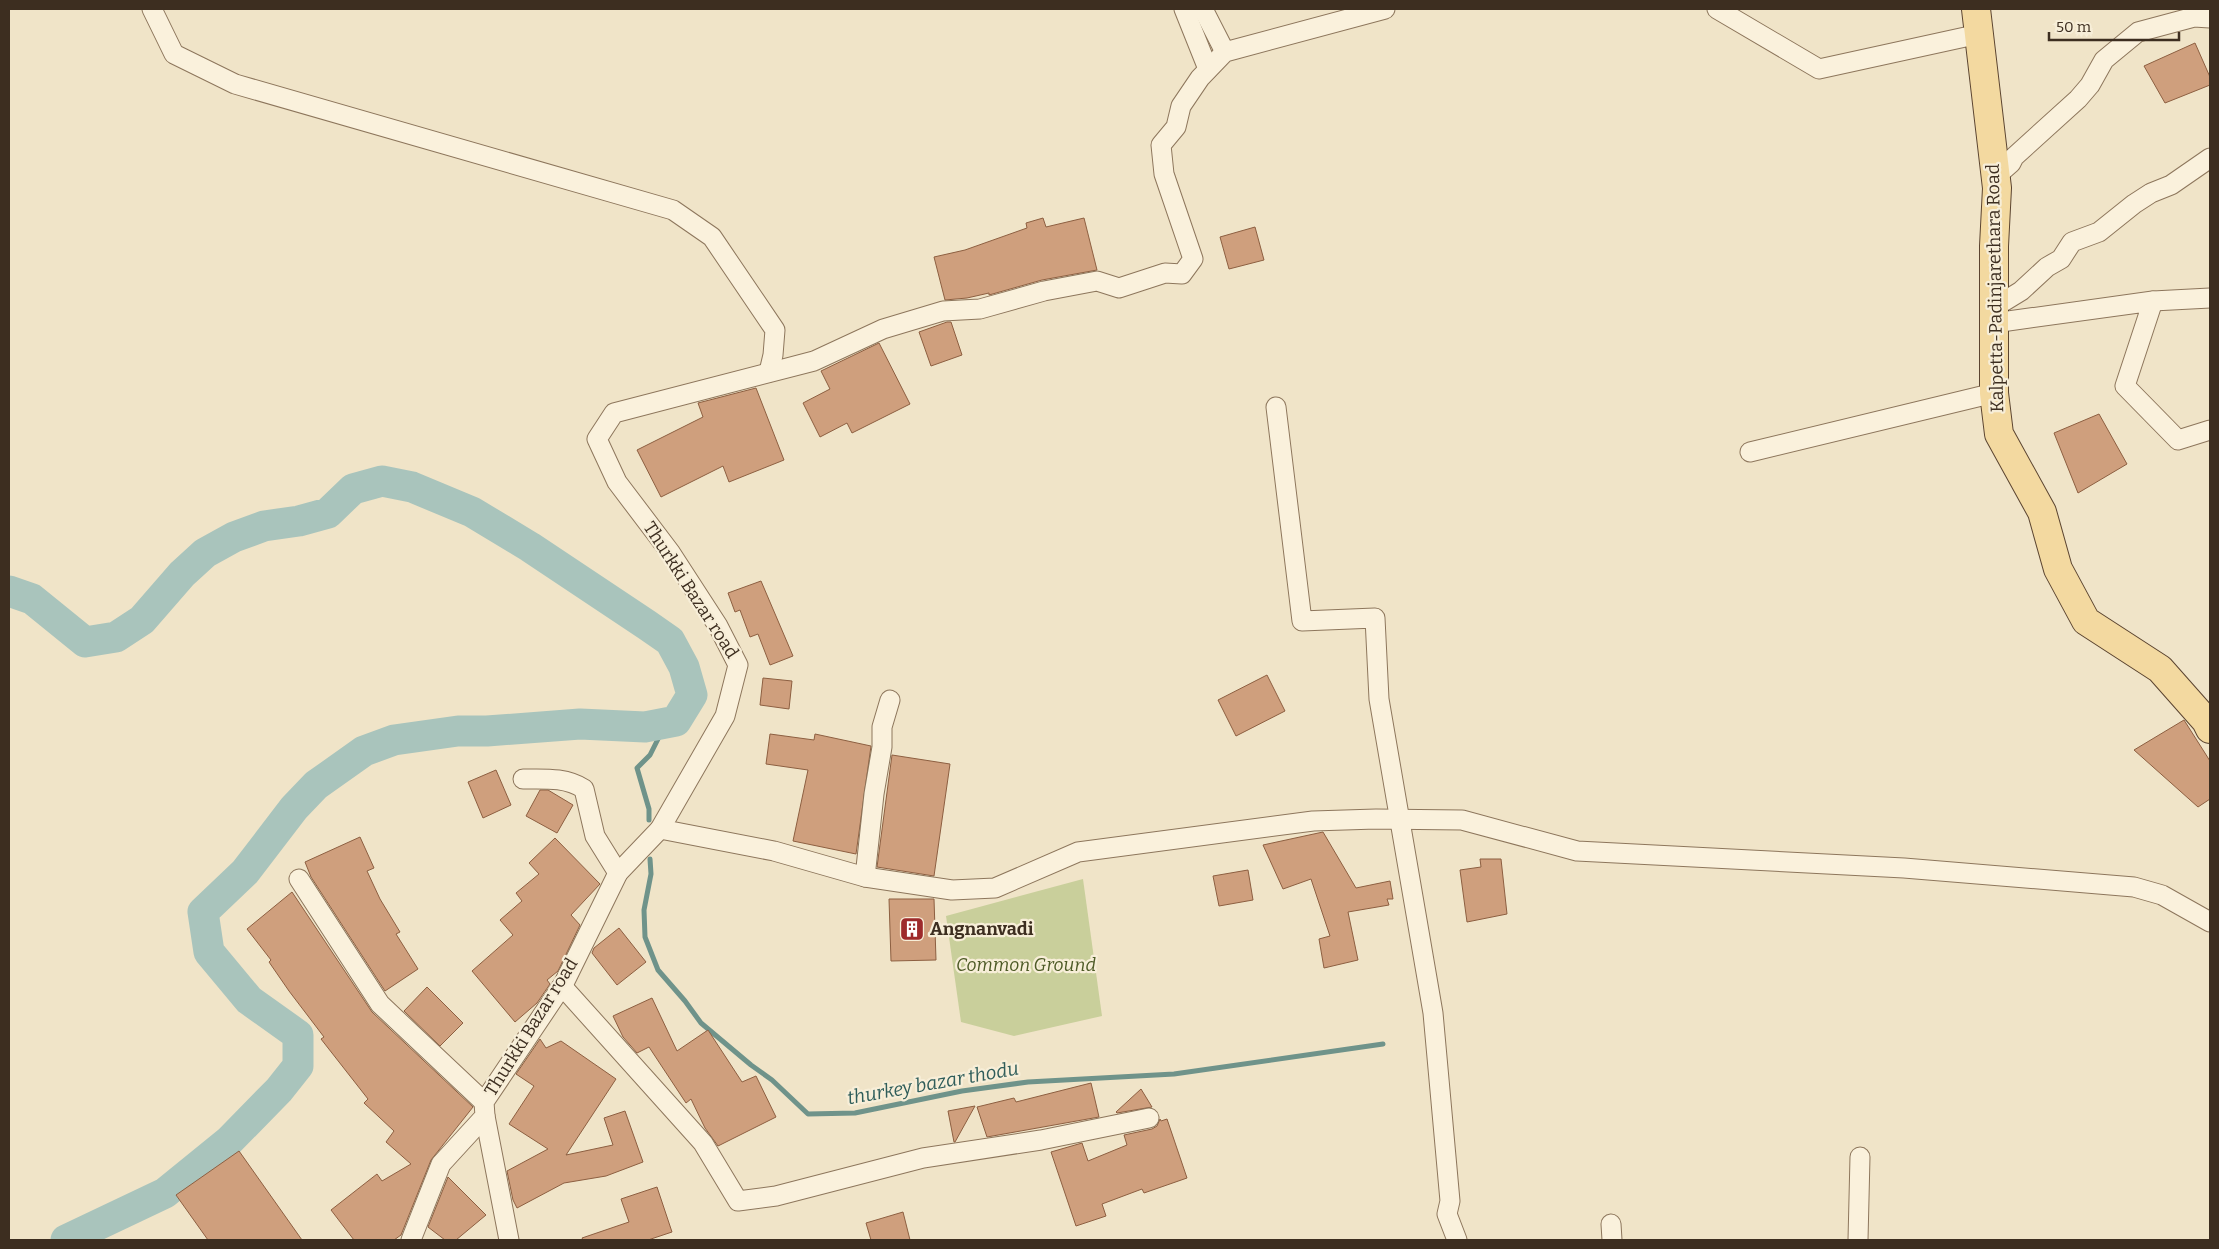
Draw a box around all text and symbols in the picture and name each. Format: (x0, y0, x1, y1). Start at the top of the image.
scale bar (2049, 10, 2179, 42)
text: 50 m (2056, 18, 2092, 36)
street label: Kalpetta-Padinjarethara Road (1982, 163, 2008, 413)
street label: Thurkki Bazar road (639, 518, 744, 663)
building icon: Angnanvadi (899, 916, 925, 942)
place label: Angnanvadi (930, 918, 1034, 940)
street label: Thurkki Bazar road (480, 954, 583, 1100)
park label: Common Ground (956, 954, 1096, 976)
water label: thurkey bazar thodu (845, 1057, 1021, 1109)

